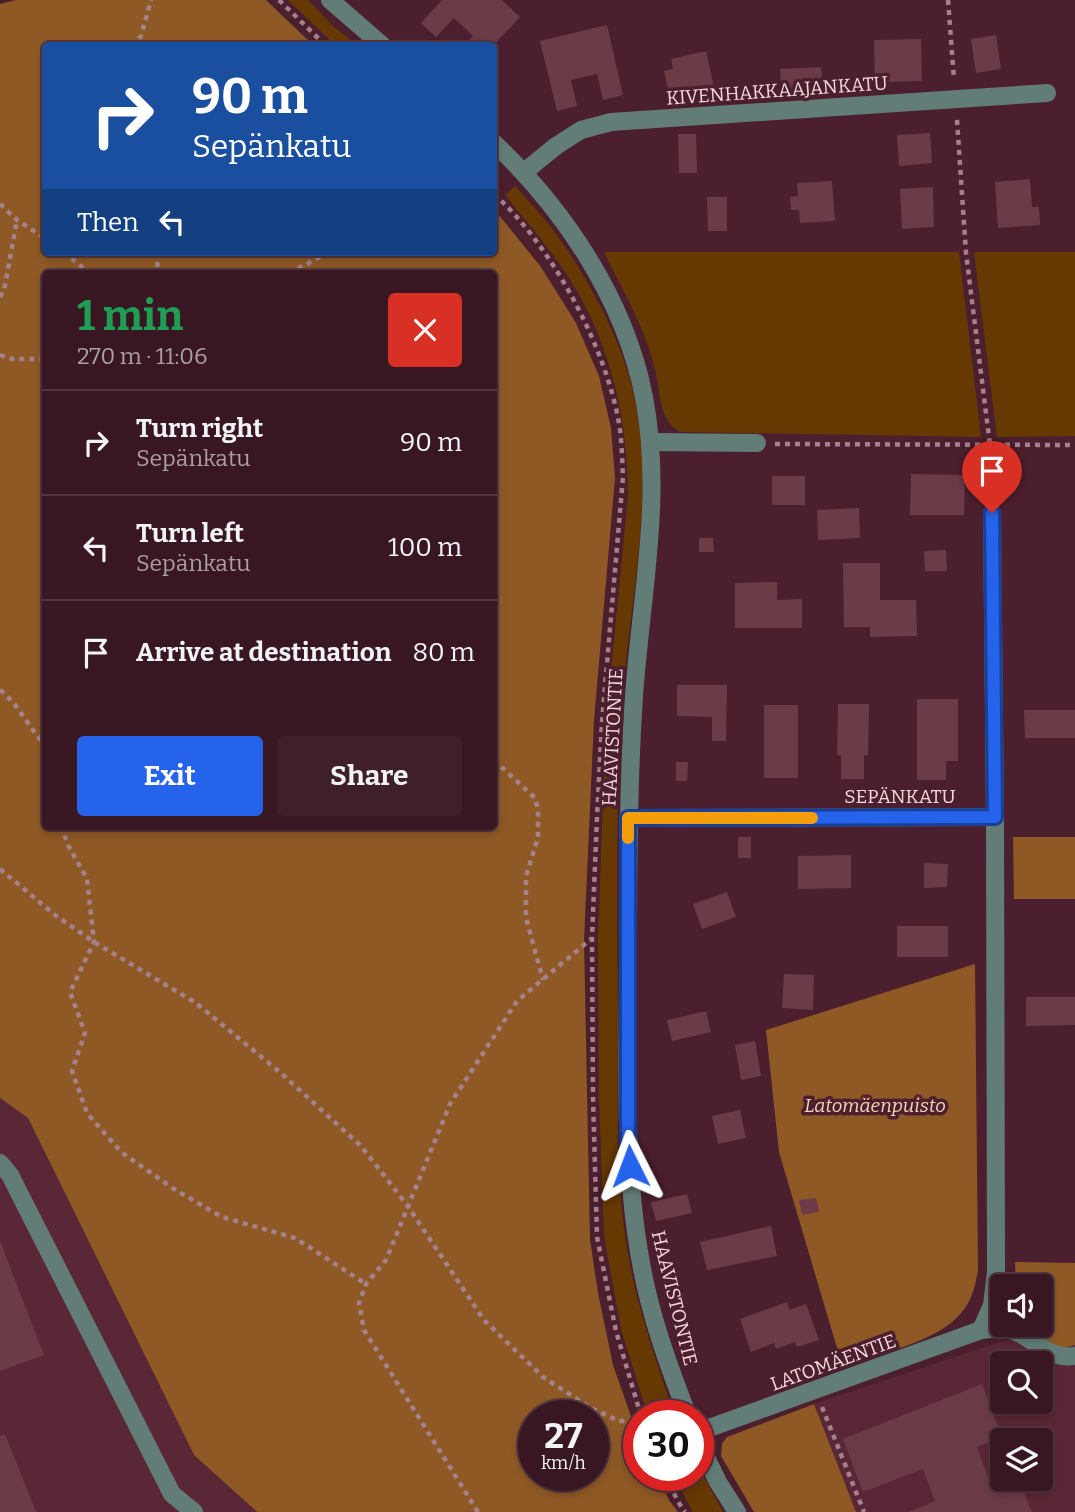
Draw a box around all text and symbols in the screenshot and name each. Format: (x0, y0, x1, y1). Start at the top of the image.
text: 90 m (192, 67, 308, 126)
icon: right (77, 70, 168, 161)
street label: KIVENHAKKAAJANKATU (665, 71, 889, 110)
text: Sepänkatu (192, 127, 351, 165)
icon: left (153, 203, 191, 241)
text: Then (77, 207, 139, 238)
text: 1 min (77, 291, 183, 341)
button: close (388, 293, 462, 367)
text: 270 m · 11:06 (77, 342, 208, 370)
text: Turn right (136, 413, 263, 444)
icon: right (77, 424, 115, 462)
text: 90 m (400, 427, 462, 458)
pin (962, 441, 1022, 513)
text: Sepänkatu (136, 444, 251, 472)
icon: arrive (973, 452, 1011, 490)
text: Turn left (136, 518, 244, 549)
icon: left (77, 529, 115, 567)
text: 100 m (388, 532, 462, 563)
text: Sepänkatu (136, 549, 251, 577)
icon: arrive (77, 634, 115, 672)
text: Arrive at destination (136, 637, 391, 668)
text: 80 m (412, 637, 475, 668)
street label: HAAVISTONTIE (597, 667, 628, 807)
button: Exit (77, 736, 263, 816)
button: Share (277, 736, 462, 816)
street label: SEPÄNKATU (844, 785, 956, 808)
park label: Latomäenpuisto (804, 1094, 946, 1117)
position arrow (593, 1129, 667, 1203)
street label: HAAVISTONTIE (647, 1228, 702, 1368)
map controls (990, 1274, 1053, 1491)
button: sound (990, 1274, 1053, 1337)
street label: LATOMÄENTIE (767, 1329, 899, 1396)
button: search (990, 1351, 1053, 1414)
speed limit sign: 30 (623, 1400, 714, 1491)
text: 27 (544, 1415, 583, 1457)
button: layers (990, 1428, 1053, 1491)
text: km/h (541, 1452, 586, 1474)

